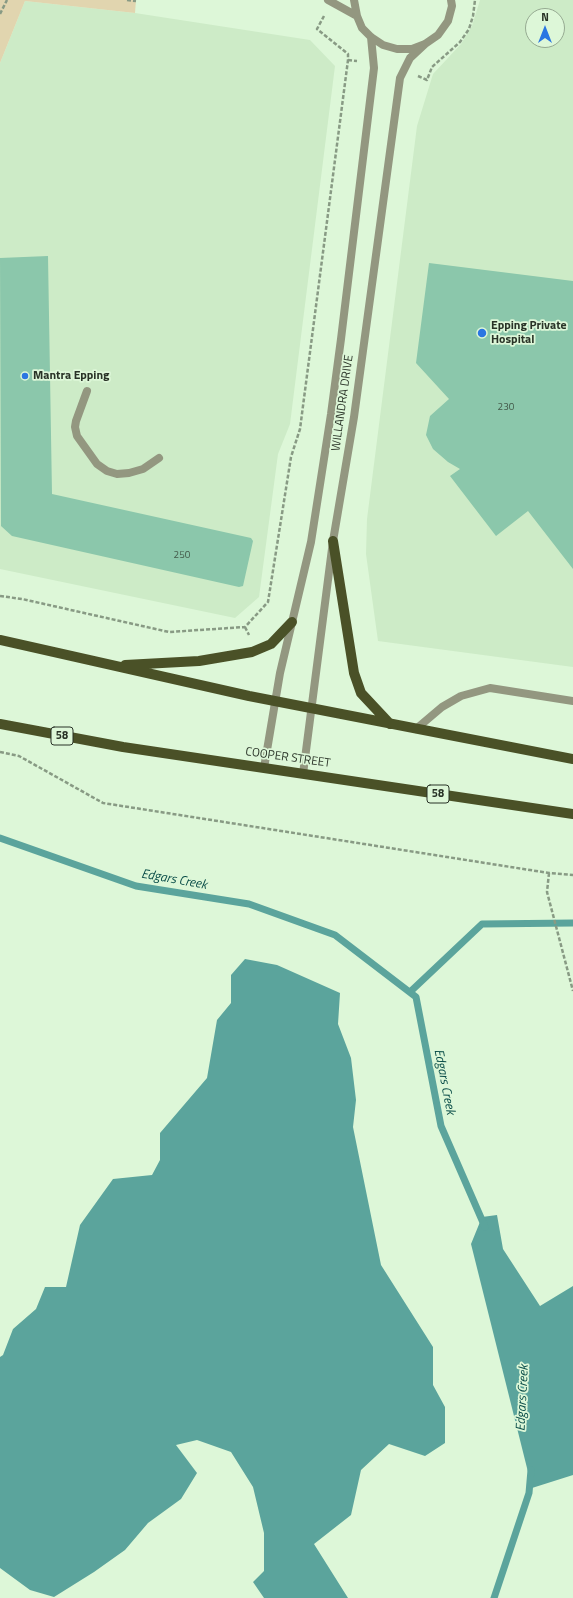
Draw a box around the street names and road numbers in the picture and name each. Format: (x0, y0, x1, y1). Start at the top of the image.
street label: WILLANDRA DRIVE (329, 354, 357, 452)
road number: 58 (51, 727, 73, 745)
street label: COOPER STREET (245, 745, 331, 771)
road number: 58 (427, 785, 449, 803)

